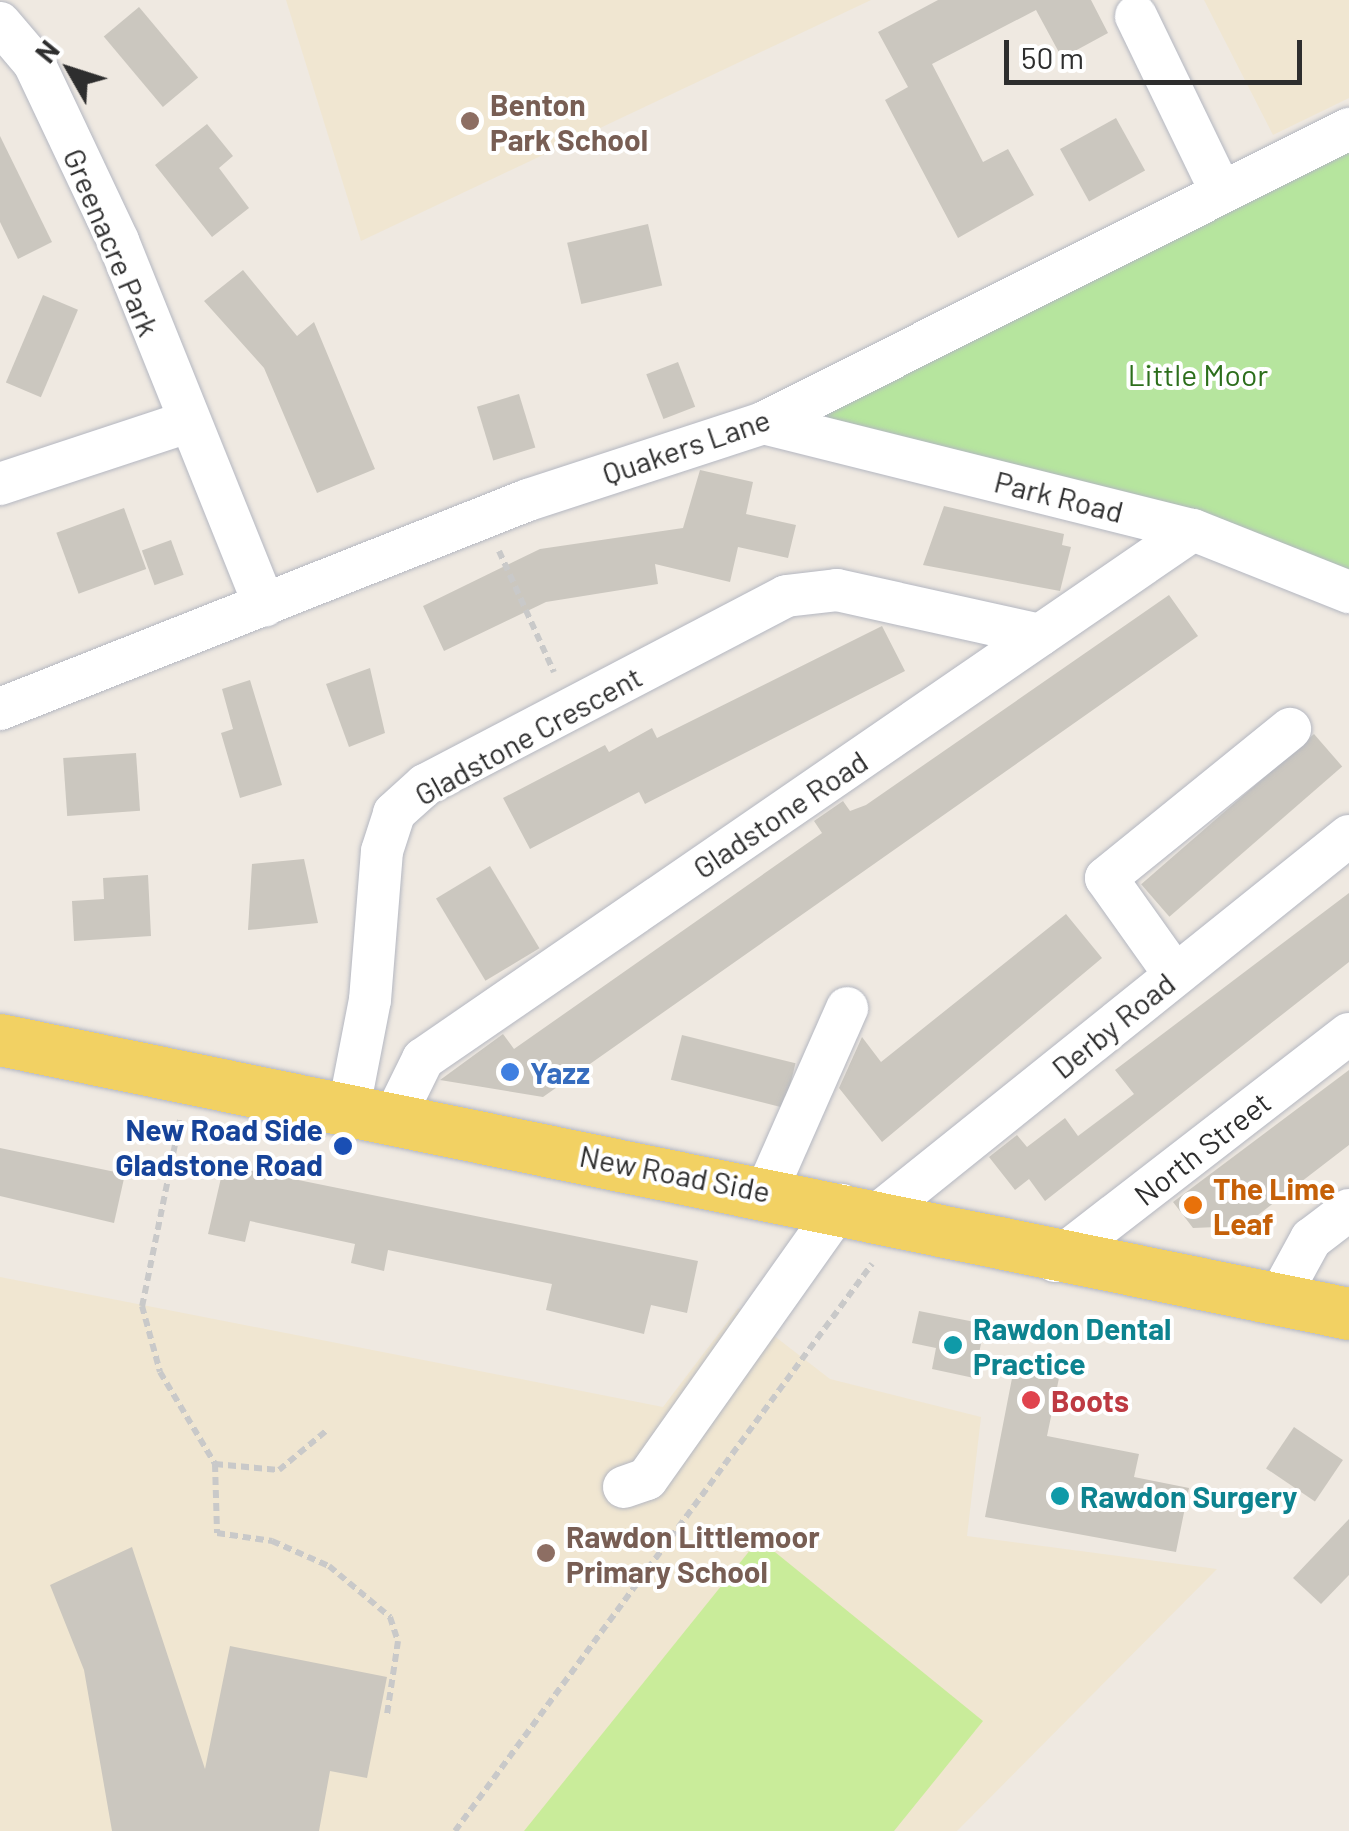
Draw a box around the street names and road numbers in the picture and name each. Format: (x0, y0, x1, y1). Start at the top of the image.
street label: Greenacre Park (56, 143, 168, 341)
street label: Quakers Lane (598, 401, 774, 491)
street label: Park Road (991, 463, 1127, 529)
street label: Gladstone Crescent (408, 658, 648, 812)
street label: Gladstone Road (686, 742, 874, 886)
street label: Derby Road (1044, 965, 1182, 1085)
street label: North Street (1127, 1084, 1277, 1212)
street label: New Road Side (577, 1137, 773, 1209)

